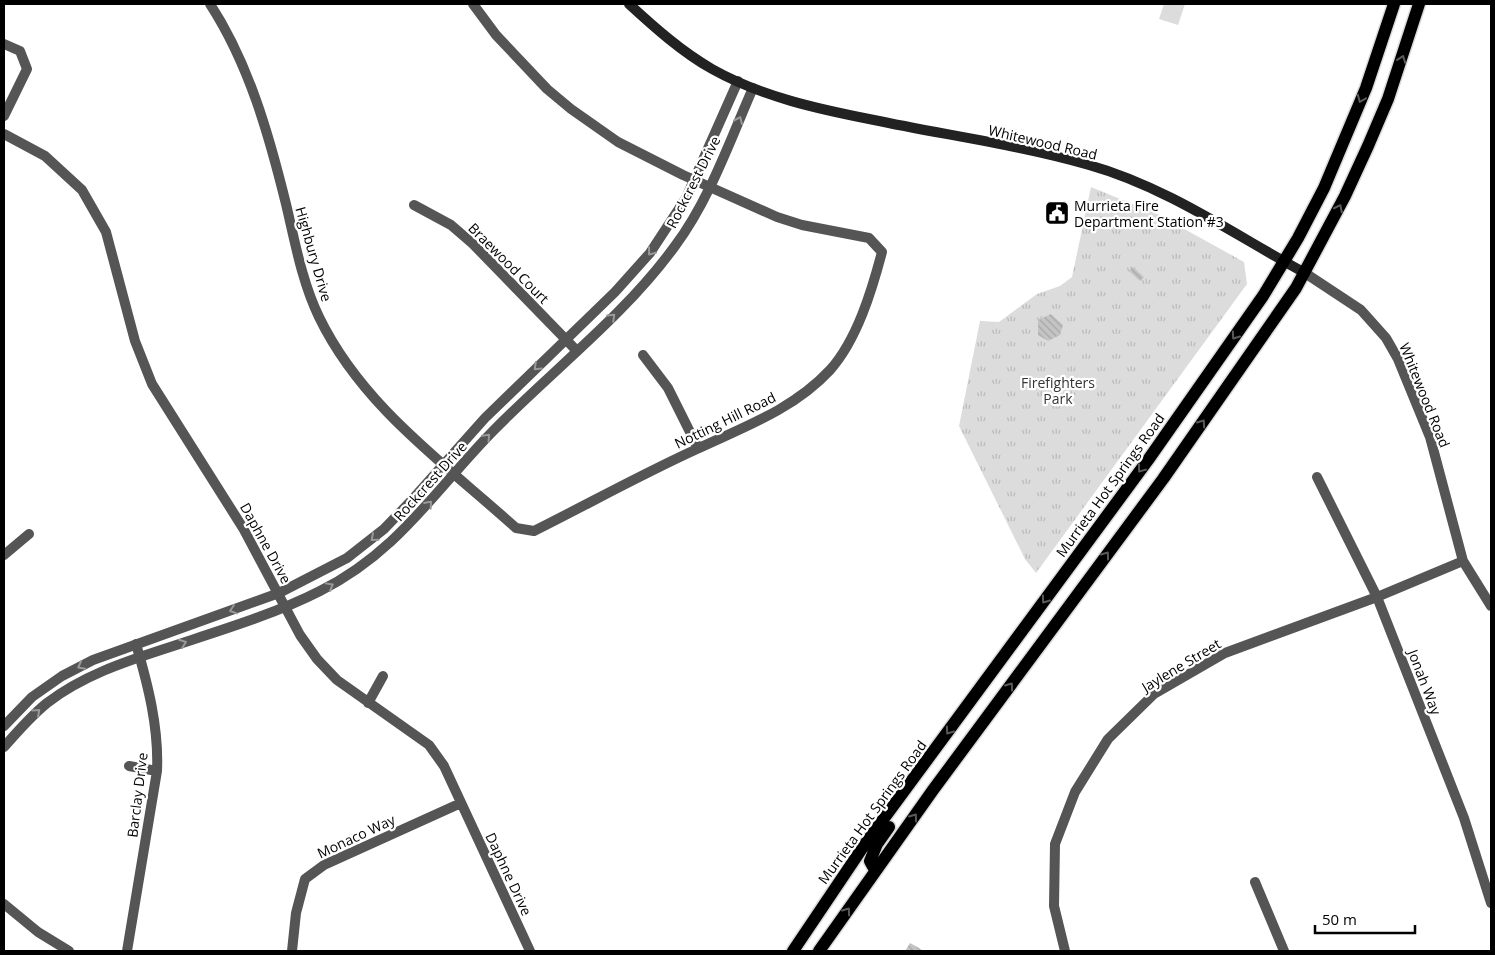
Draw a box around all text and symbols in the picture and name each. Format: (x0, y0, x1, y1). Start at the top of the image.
one-way arrow (1396, 55, 1406, 63)
one-way arrow (1357, 95, 1367, 103)
one-way arrow (733, 116, 743, 125)
street label: Whitewood Road (987, 120, 1099, 164)
street label: Rockcrest Drive (662, 133, 724, 231)
place label: Murrieta Fire Department Station #3 (1074, 196, 1224, 231)
public building icon: Murrieta Fire Department Station #3 (1044, 200, 1070, 226)
street label: Highbury Drive (291, 204, 337, 304)
one-way arrow (1333, 204, 1343, 213)
street label: Braewood Court (465, 219, 553, 307)
one-way arrow (648, 246, 657, 256)
one-way arrow (606, 314, 615, 323)
one-way arrow (1232, 330, 1241, 340)
street label: Whitewood Road (1395, 340, 1455, 450)
one-way arrow (534, 361, 543, 370)
park label: Firefighters Park (1021, 373, 1095, 408)
street label: Notting Hill Road (671, 387, 779, 453)
street label: Murrieta Hot Springs Road (1051, 409, 1169, 561)
one-way arrow (1196, 420, 1205, 429)
one-way arrow (481, 434, 490, 443)
street label: Rockcrest Drive (389, 437, 471, 525)
one-way arrow (1138, 463, 1147, 473)
street label: Daphne Drive (236, 499, 296, 587)
one-way arrow (423, 500, 432, 509)
one-way arrow (371, 532, 380, 540)
one-way arrow (1101, 552, 1109, 561)
one-way arrow (324, 582, 333, 592)
one-way arrow (1043, 594, 1051, 603)
one-way arrow (229, 605, 238, 615)
street label: Jaylene Street (1136, 634, 1224, 697)
one-way arrow (178, 638, 186, 648)
street label: Jonah Way (1403, 645, 1446, 718)
one-way arrow (77, 660, 86, 670)
one-way arrow (1004, 682, 1013, 692)
one-way arrow (32, 709, 41, 718)
one-way arrow (947, 725, 955, 734)
street label: Murrieta Hot Springs Road (813, 736, 931, 888)
street label: Barclay Drive (122, 751, 152, 839)
street label: Monaco Way (314, 809, 399, 862)
one-way arrow (908, 813, 917, 823)
street label: Daphne Drive (481, 829, 537, 919)
scale bar (1315, 902, 1415, 934)
one-way arrow (841, 907, 850, 917)
text: 50 m (1322, 909, 1357, 929)

